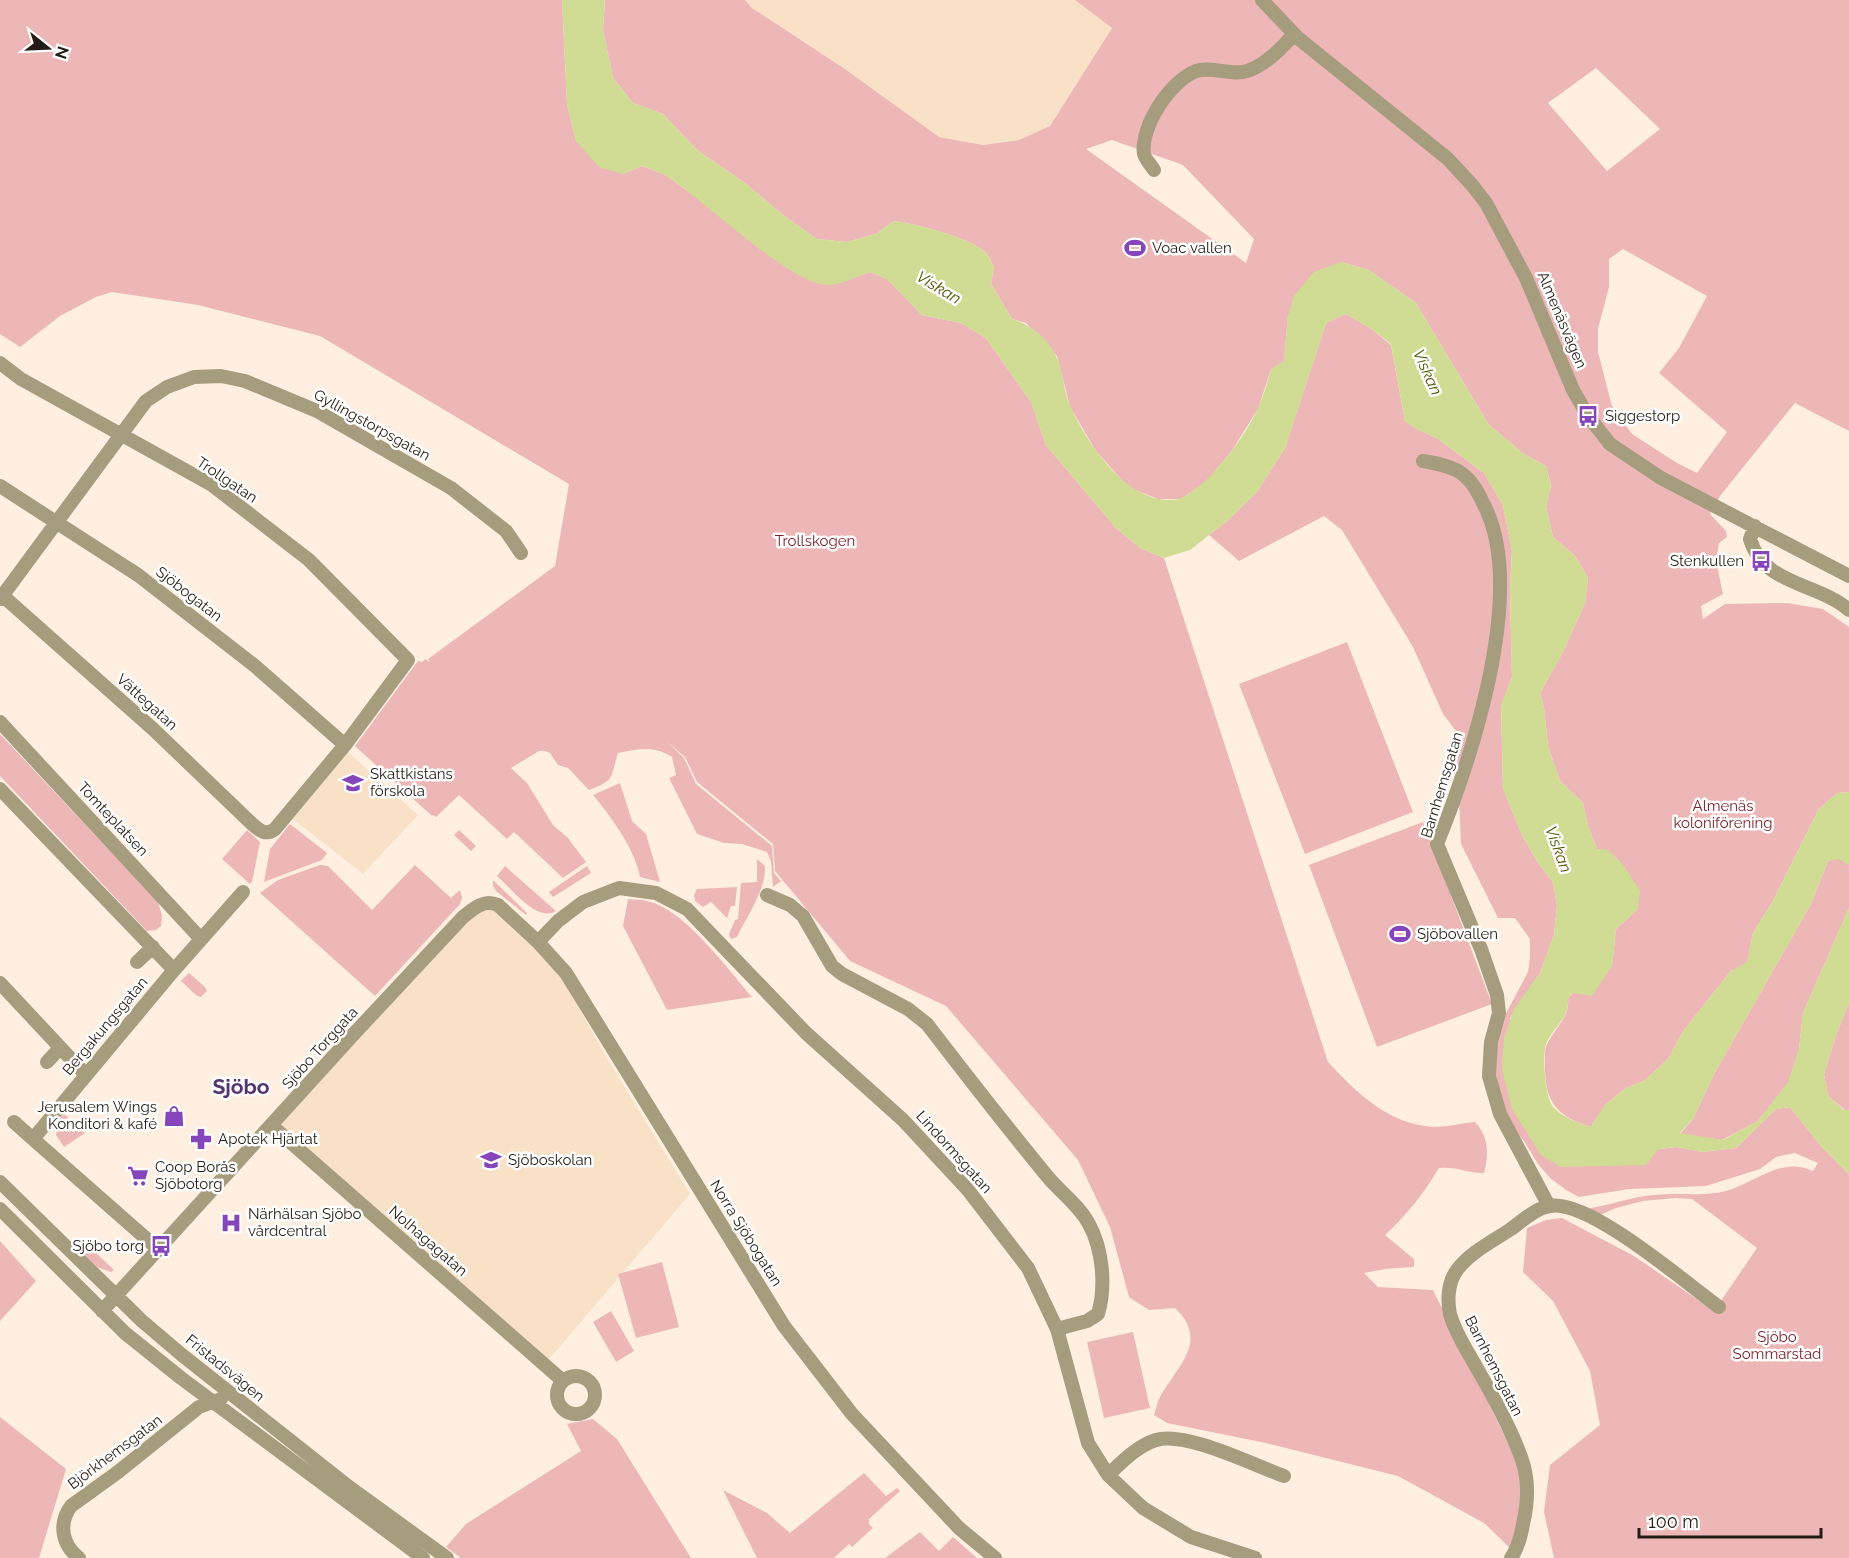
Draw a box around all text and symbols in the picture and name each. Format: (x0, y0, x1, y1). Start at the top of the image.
north arrow (18, 18, 78, 78)
text: N (51, 44, 73, 61)
sports icon: Voac vallen (1123, 236, 1147, 260)
place label: Voac vallen (1152, 239, 1232, 257)
water label: Viskan (913, 267, 964, 308)
street label: Almenäsvägen (1533, 269, 1591, 371)
water label: Viskan (1409, 346, 1446, 398)
street label: Gyllingstorpsgatan (311, 386, 433, 464)
bus stop icon: Siggestorp (1576, 404, 1600, 428)
place label: Siggestorp (1605, 407, 1680, 425)
street label: Trollgatan (193, 453, 261, 507)
park label: Trollskogen (775, 532, 855, 550)
bus stop icon: Stenkullen (1749, 549, 1773, 573)
place label: Stenkullen (1670, 552, 1744, 570)
street label: Sjöbogatan (152, 563, 226, 625)
street label: Vättegatan (113, 670, 181, 734)
street label: Barnhemsgatan (1417, 730, 1467, 840)
place label: Skattkistans förskola (370, 765, 453, 800)
school or university icon: Skattkistans förskola (341, 771, 365, 795)
street label: Tomteplatsen (74, 778, 152, 860)
park label: Almenäs koloniförening (1674, 797, 1772, 832)
water label: Viskan (1541, 823, 1576, 875)
sports icon: Sjöbovallen (1388, 922, 1412, 946)
place label: Sjöbovallen (1417, 925, 1498, 943)
street label: Bergakungsgatan (59, 973, 151, 1079)
street label: Sjöbo Torggata (278, 1003, 362, 1093)
district label: Sjöbo (212, 1074, 270, 1099)
place label: Jerusalem Wings Konditori & kafé (37, 1098, 157, 1133)
shop icon: Jerusalem Wings Konditori & kafé (162, 1104, 186, 1128)
street label: Lindormsgatan (912, 1107, 996, 1197)
pharmacy icon: Apotek Hjärtat (189, 1127, 213, 1151)
place label: Apotek Hjärtat (218, 1130, 318, 1148)
school or university icon: Sjöboskolan (479, 1148, 503, 1172)
place label: Sjöboskolan (508, 1151, 592, 1169)
place label: Coop Borås Sjöbotorg (155, 1158, 236, 1193)
supermarket icon: Coop Borås Sjöbotorg (126, 1164, 150, 1188)
street label: Norra Sjöbogatan (706, 1177, 786, 1289)
street label: Nolhagagatan (385, 1202, 471, 1280)
place label: Närhälsan Sjöbo vårdcentral (248, 1205, 362, 1240)
hospital icon: Närhälsan Sjöbo vårdcentral (219, 1211, 243, 1235)
bus stop icon: Sjöbo torg (149, 1234, 173, 1258)
place label: Sjöbo torg (72, 1237, 144, 1255)
street label: Barnhemsgatan (1461, 1313, 1527, 1419)
park label: Sjöbo Sommarstad (1733, 1328, 1821, 1363)
street label: Fristadsvägen (182, 1331, 268, 1405)
street label: Björkhemsgatan (64, 1411, 166, 1493)
scale bar (1639, 1501, 1820, 1539)
text: 100 m (1648, 1511, 1699, 1532)

